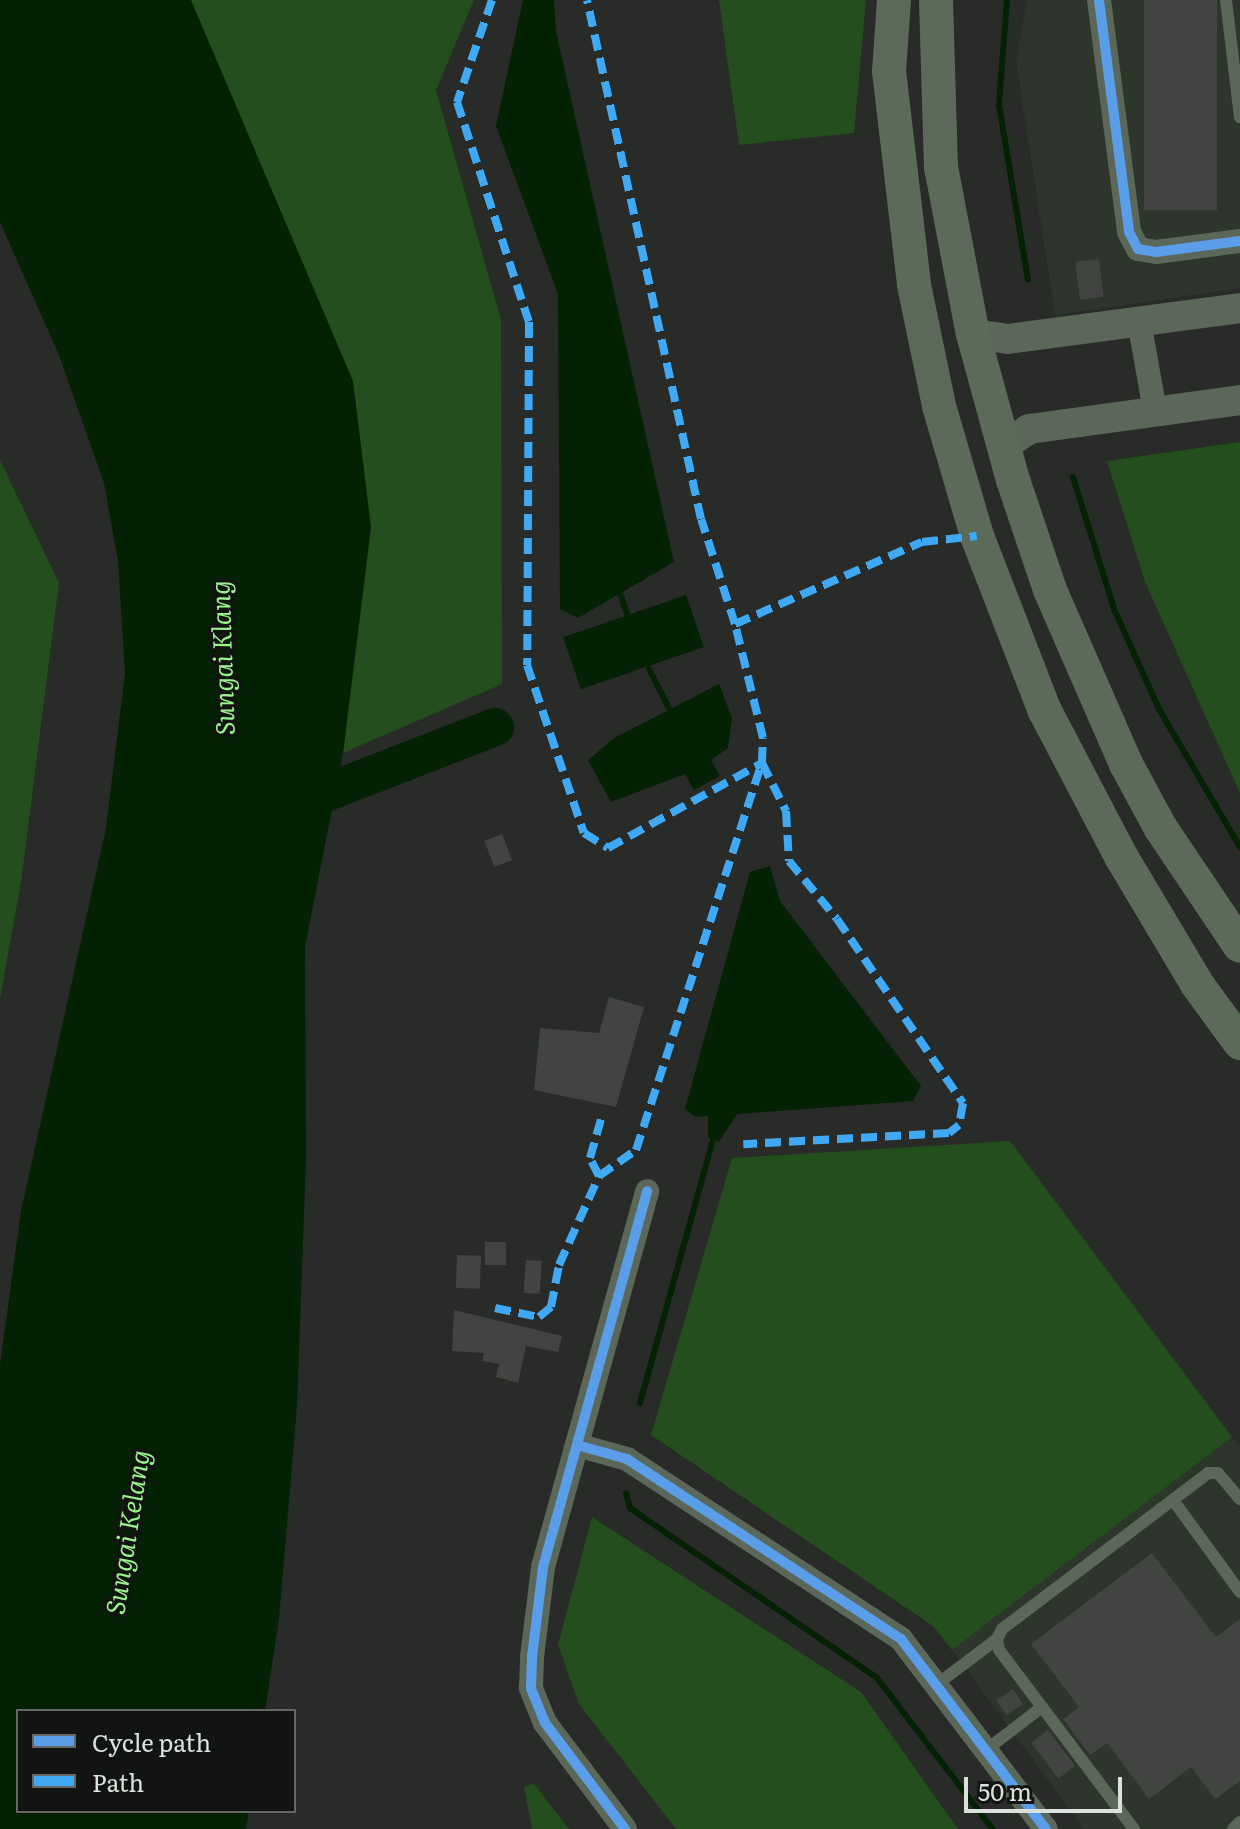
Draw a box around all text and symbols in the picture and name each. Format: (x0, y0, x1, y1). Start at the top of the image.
water label: Sungai Klang (203, 580, 239, 736)
water label: Sungai Kelang (98, 1447, 154, 1617)
legend (16, 1709, 296, 1813)
text: Cycle path (92, 1724, 211, 1759)
scale bar (968, 1761, 1126, 1811)
text: Path (92, 1764, 144, 1799)
text: 50 m (978, 1773, 1032, 1808)

